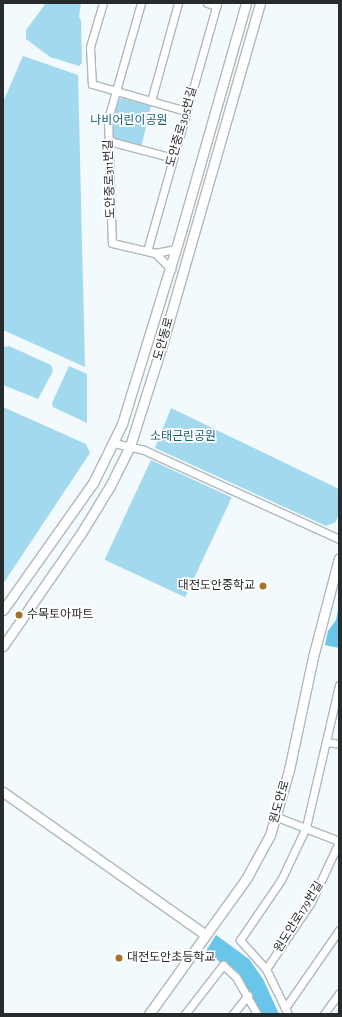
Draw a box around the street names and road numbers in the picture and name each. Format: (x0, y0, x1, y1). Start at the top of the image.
street label: 도안중로305번길 (164, 85, 200, 169)
street label: 도안중로311번길 (101, 139, 119, 219)
street label: 도안동로 (151, 316, 177, 362)
street label: 원도안로 (267, 779, 293, 825)
street label: 원도안로179번길 (271, 879, 327, 955)

